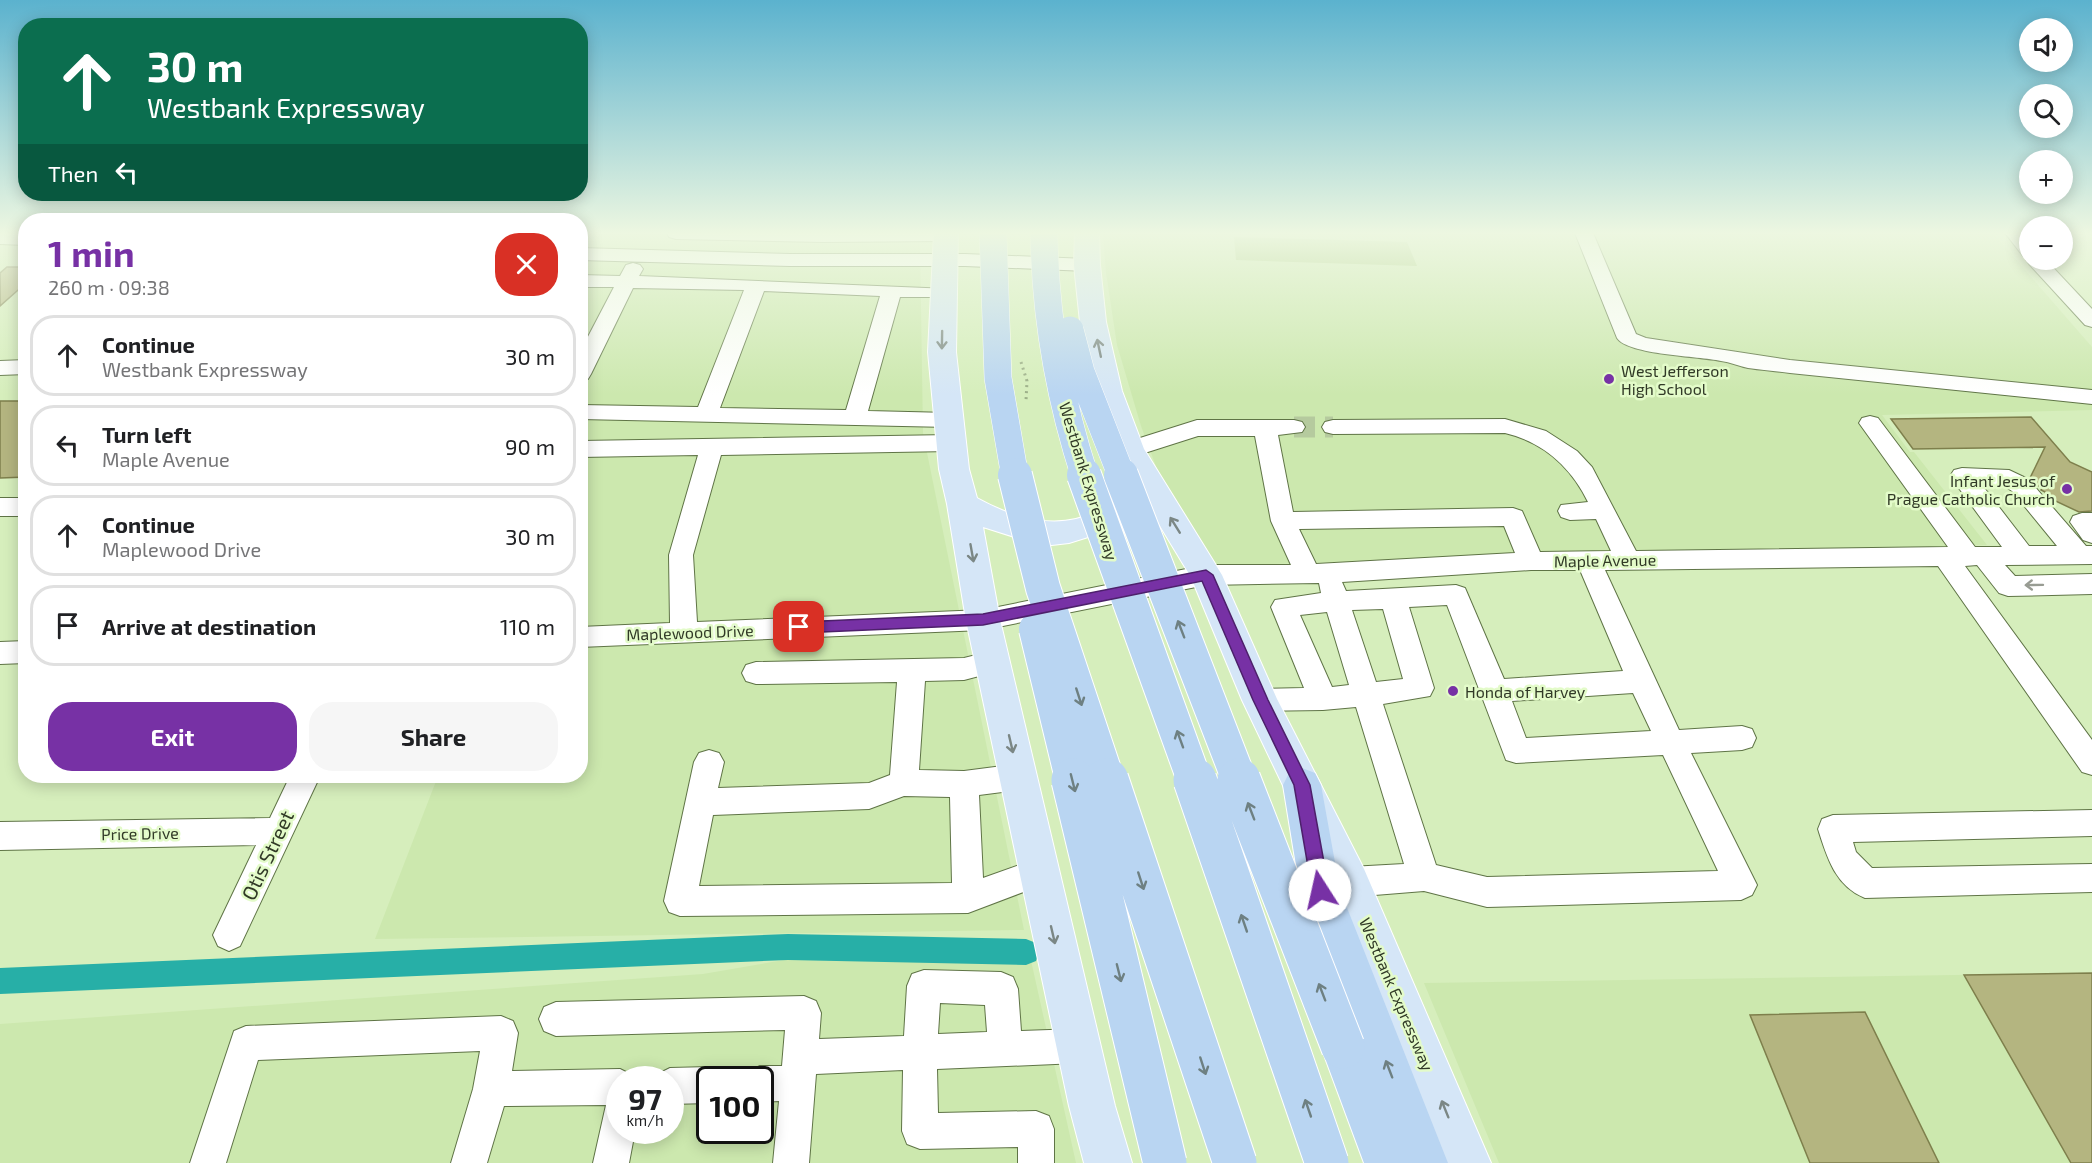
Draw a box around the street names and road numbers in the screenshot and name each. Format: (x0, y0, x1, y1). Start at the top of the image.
street label: Westbank Expressway (1056, 400, 1122, 563)
street label: Maple Avenue (1554, 550, 1656, 570)
street label: Maplewood Drive (626, 620, 754, 644)
street label: Otis Street (236, 806, 298, 904)
street label: Price Drive (101, 823, 179, 843)
street label: Westbank Expressway (1356, 915, 1438, 1074)

